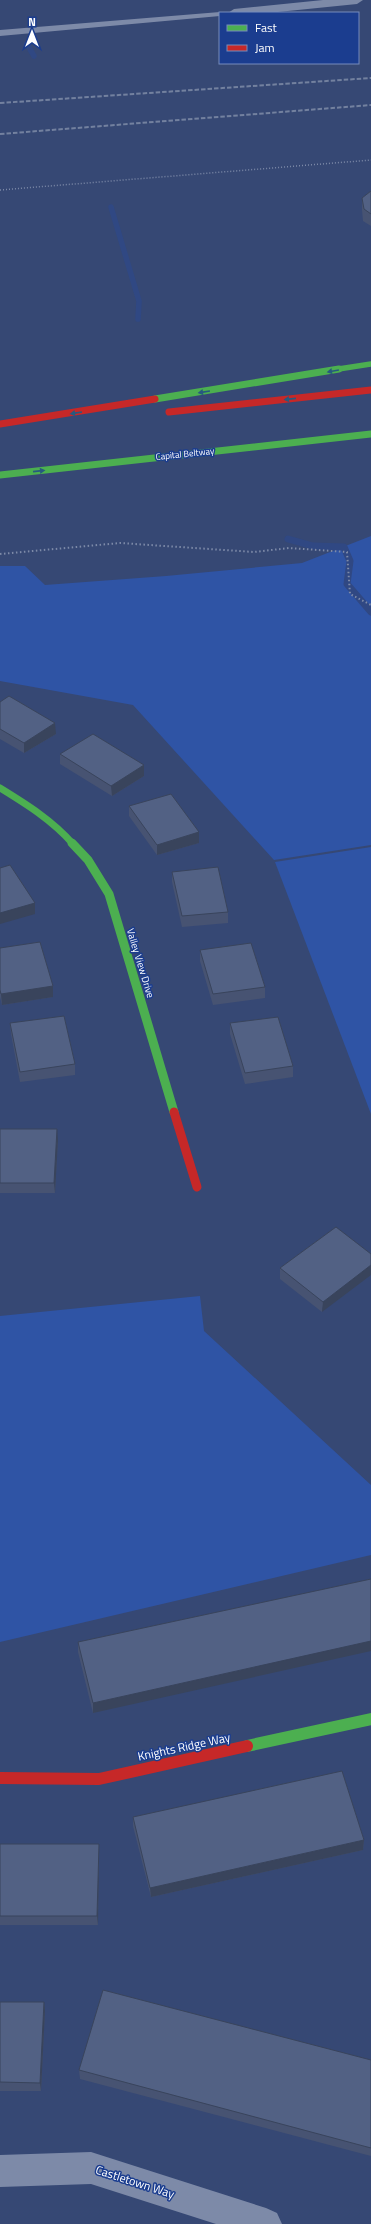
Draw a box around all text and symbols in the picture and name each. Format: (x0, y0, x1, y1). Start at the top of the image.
north arrow (12, 12, 52, 52)
legend (219, 12, 359, 64)
text: N (28, 14, 36, 30)
text: Fast (255, 18, 278, 37)
text: Jam (255, 38, 275, 57)
one-way arrow (326, 368, 339, 374)
one-way arrow (198, 389, 210, 395)
one-way arrow (284, 396, 296, 402)
one-way arrow (70, 410, 82, 416)
street label: Capital Beltway (155, 444, 216, 463)
one-way arrow (33, 468, 45, 474)
street label: Valley View Drive (123, 927, 158, 1000)
street label: Knights Ridge Way (136, 1727, 232, 1766)
street label: Castletown Way (93, 2160, 177, 2203)

